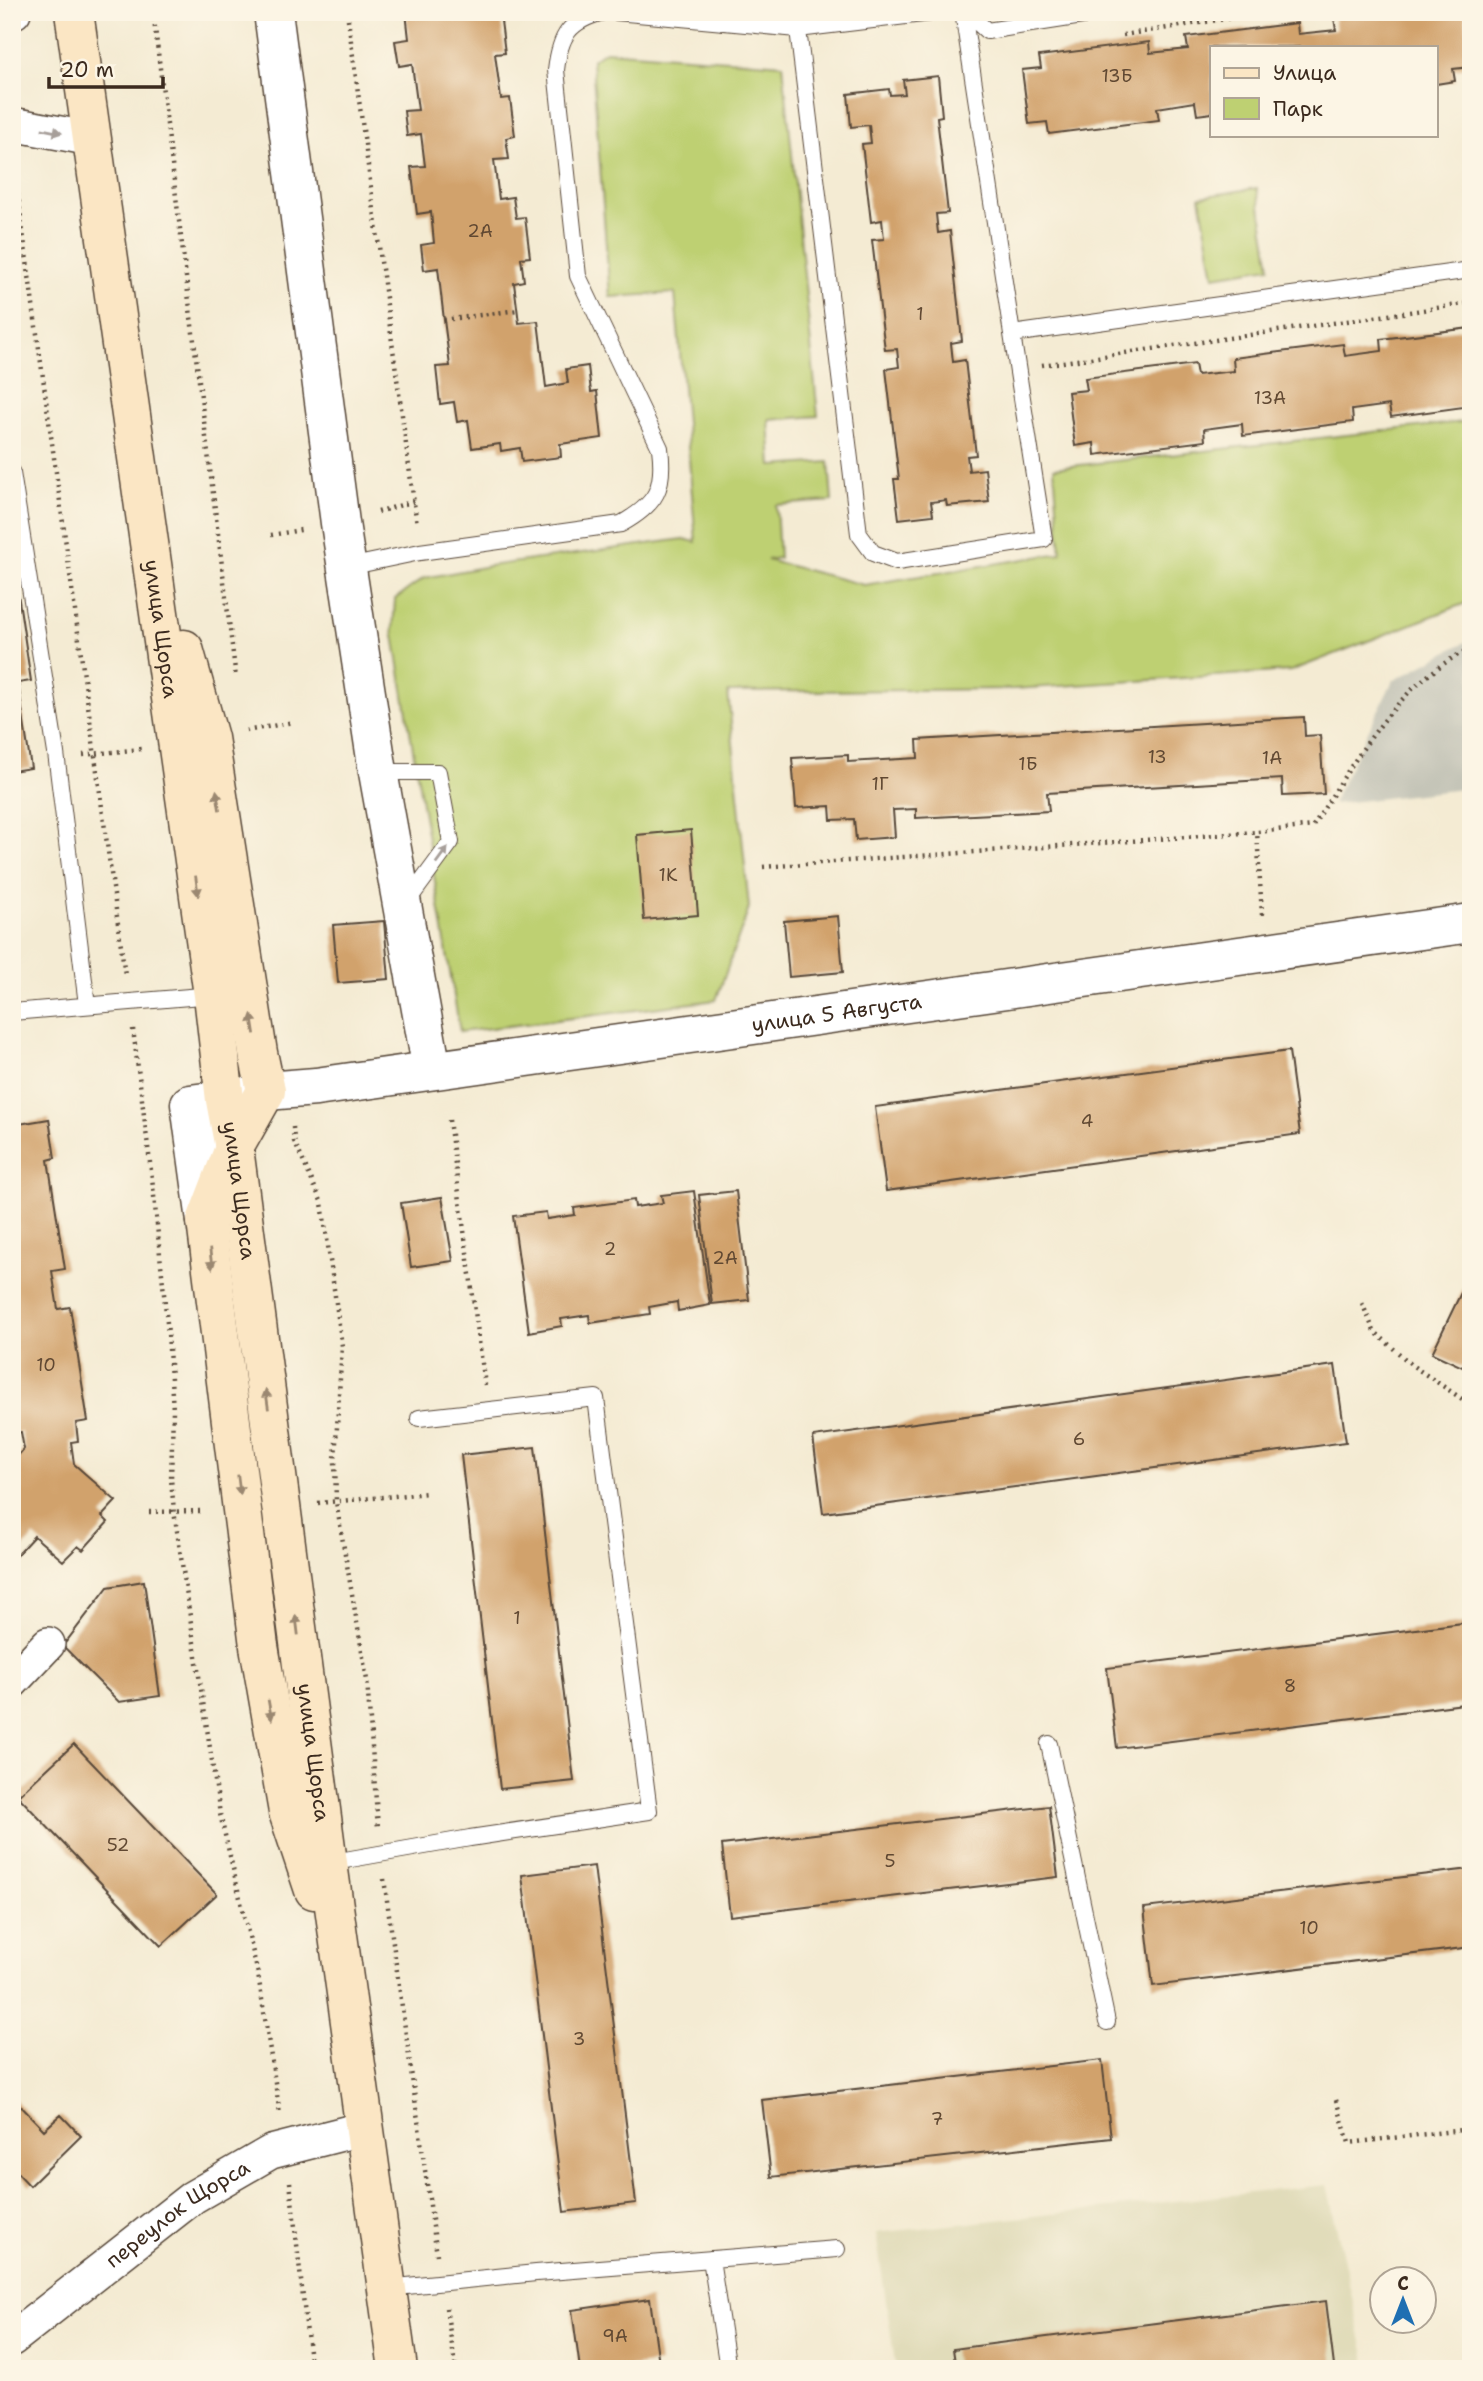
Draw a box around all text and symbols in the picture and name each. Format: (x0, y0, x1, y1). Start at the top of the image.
scale bar (49, 46, 163, 90)
legend (1210, 46, 1438, 136)
text: 20 m (60, 56, 114, 84)
text: Улица (1273, 59, 1336, 87)
house number: 13Б (1101, 64, 1133, 88)
text: Парк (1273, 95, 1323, 123)
one-way arrow (41, 126, 63, 137)
house number: 2А (467, 219, 493, 243)
house number: 1 (916, 302, 924, 326)
house number: 13А (1254, 386, 1286, 410)
street label: улица Щорса (138, 558, 185, 700)
house number: 1З (1148, 745, 1166, 769)
house number: 1А (1262, 746, 1282, 770)
house number: 1Б (1018, 752, 1038, 776)
house number: 1Г (871, 772, 889, 796)
one-way arrow (212, 789, 223, 811)
one-way arrow (434, 846, 448, 864)
house number: 1К (658, 863, 678, 887)
one-way arrow (192, 875, 203, 897)
street label: улица 5 Августа (750, 987, 923, 1039)
one-way arrow (247, 1013, 258, 1035)
house number: 4 (1081, 1109, 1093, 1133)
street label: улица Щорса (215, 1119, 263, 1261)
house number: 2 (604, 1237, 616, 1261)
house number: 2А (712, 1246, 738, 1270)
one-way arrow (205, 1248, 216, 1270)
house number: 10 (36, 1353, 56, 1377)
one-way arrow (262, 1388, 273, 1410)
house number: 6 (1073, 1427, 1085, 1451)
one-way arrow (234, 1474, 245, 1496)
house number: 1 (513, 1606, 521, 1630)
one-way arrow (291, 1614, 302, 1636)
house number: 8 (1284, 1674, 1296, 1698)
street label: улица Щорса (291, 1682, 336, 1823)
one-way arrow (265, 1699, 276, 1721)
house number: 52 (107, 1833, 129, 1857)
house number: 5 (884, 1849, 896, 1873)
house number: 10 (1299, 1916, 1319, 1940)
house number: 3 (573, 2027, 585, 2051)
house number: 7 (931, 2107, 943, 2131)
street label: переулок Щорса (100, 2153, 255, 2274)
north arrow (1368, 2266, 1438, 2336)
text: С (1397, 2271, 1409, 2296)
house number: 9А (602, 2324, 628, 2348)

